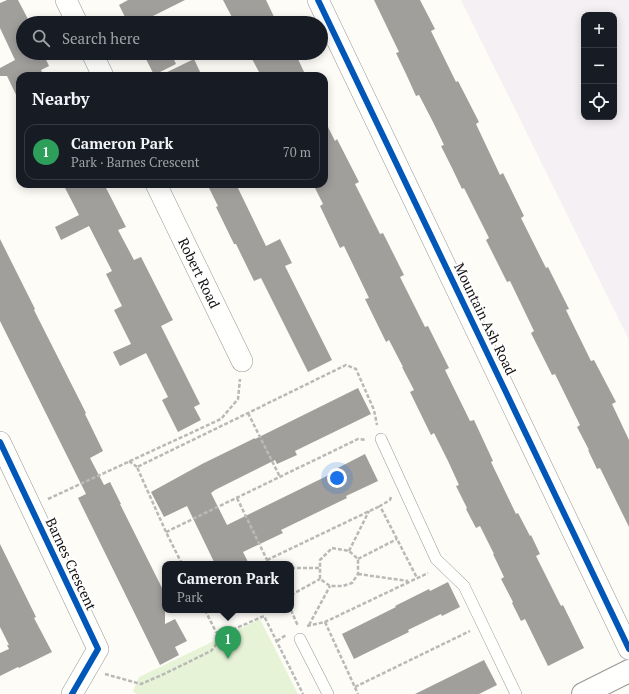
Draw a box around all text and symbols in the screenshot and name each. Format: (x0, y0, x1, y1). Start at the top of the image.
map controls (581, 12, 617, 120)
button: + (581, 12, 617, 48)
search box (16, 16, 328, 60)
icon: search (30, 27, 52, 49)
text: Search here (62, 28, 140, 48)
button: − (581, 48, 617, 84)
button: locate (581, 84, 617, 120)
text: Nearby (32, 87, 90, 110)
text: Cameron Park (71, 133, 173, 153)
text: 1 (42, 143, 50, 161)
text: 70 m (283, 143, 311, 161)
text: Park · Barnes Crescent (71, 153, 199, 171)
street label: Robert Road (174, 234, 225, 311)
street label: Mountain Ash Road (450, 260, 521, 378)
your location (327, 468, 347, 488)
street label: Barnes Crescent (42, 514, 102, 614)
popup (162, 561, 294, 613)
text: Cameron Park (177, 568, 279, 588)
text: Park (177, 588, 203, 606)
pin: 1 (215, 626, 241, 659)

